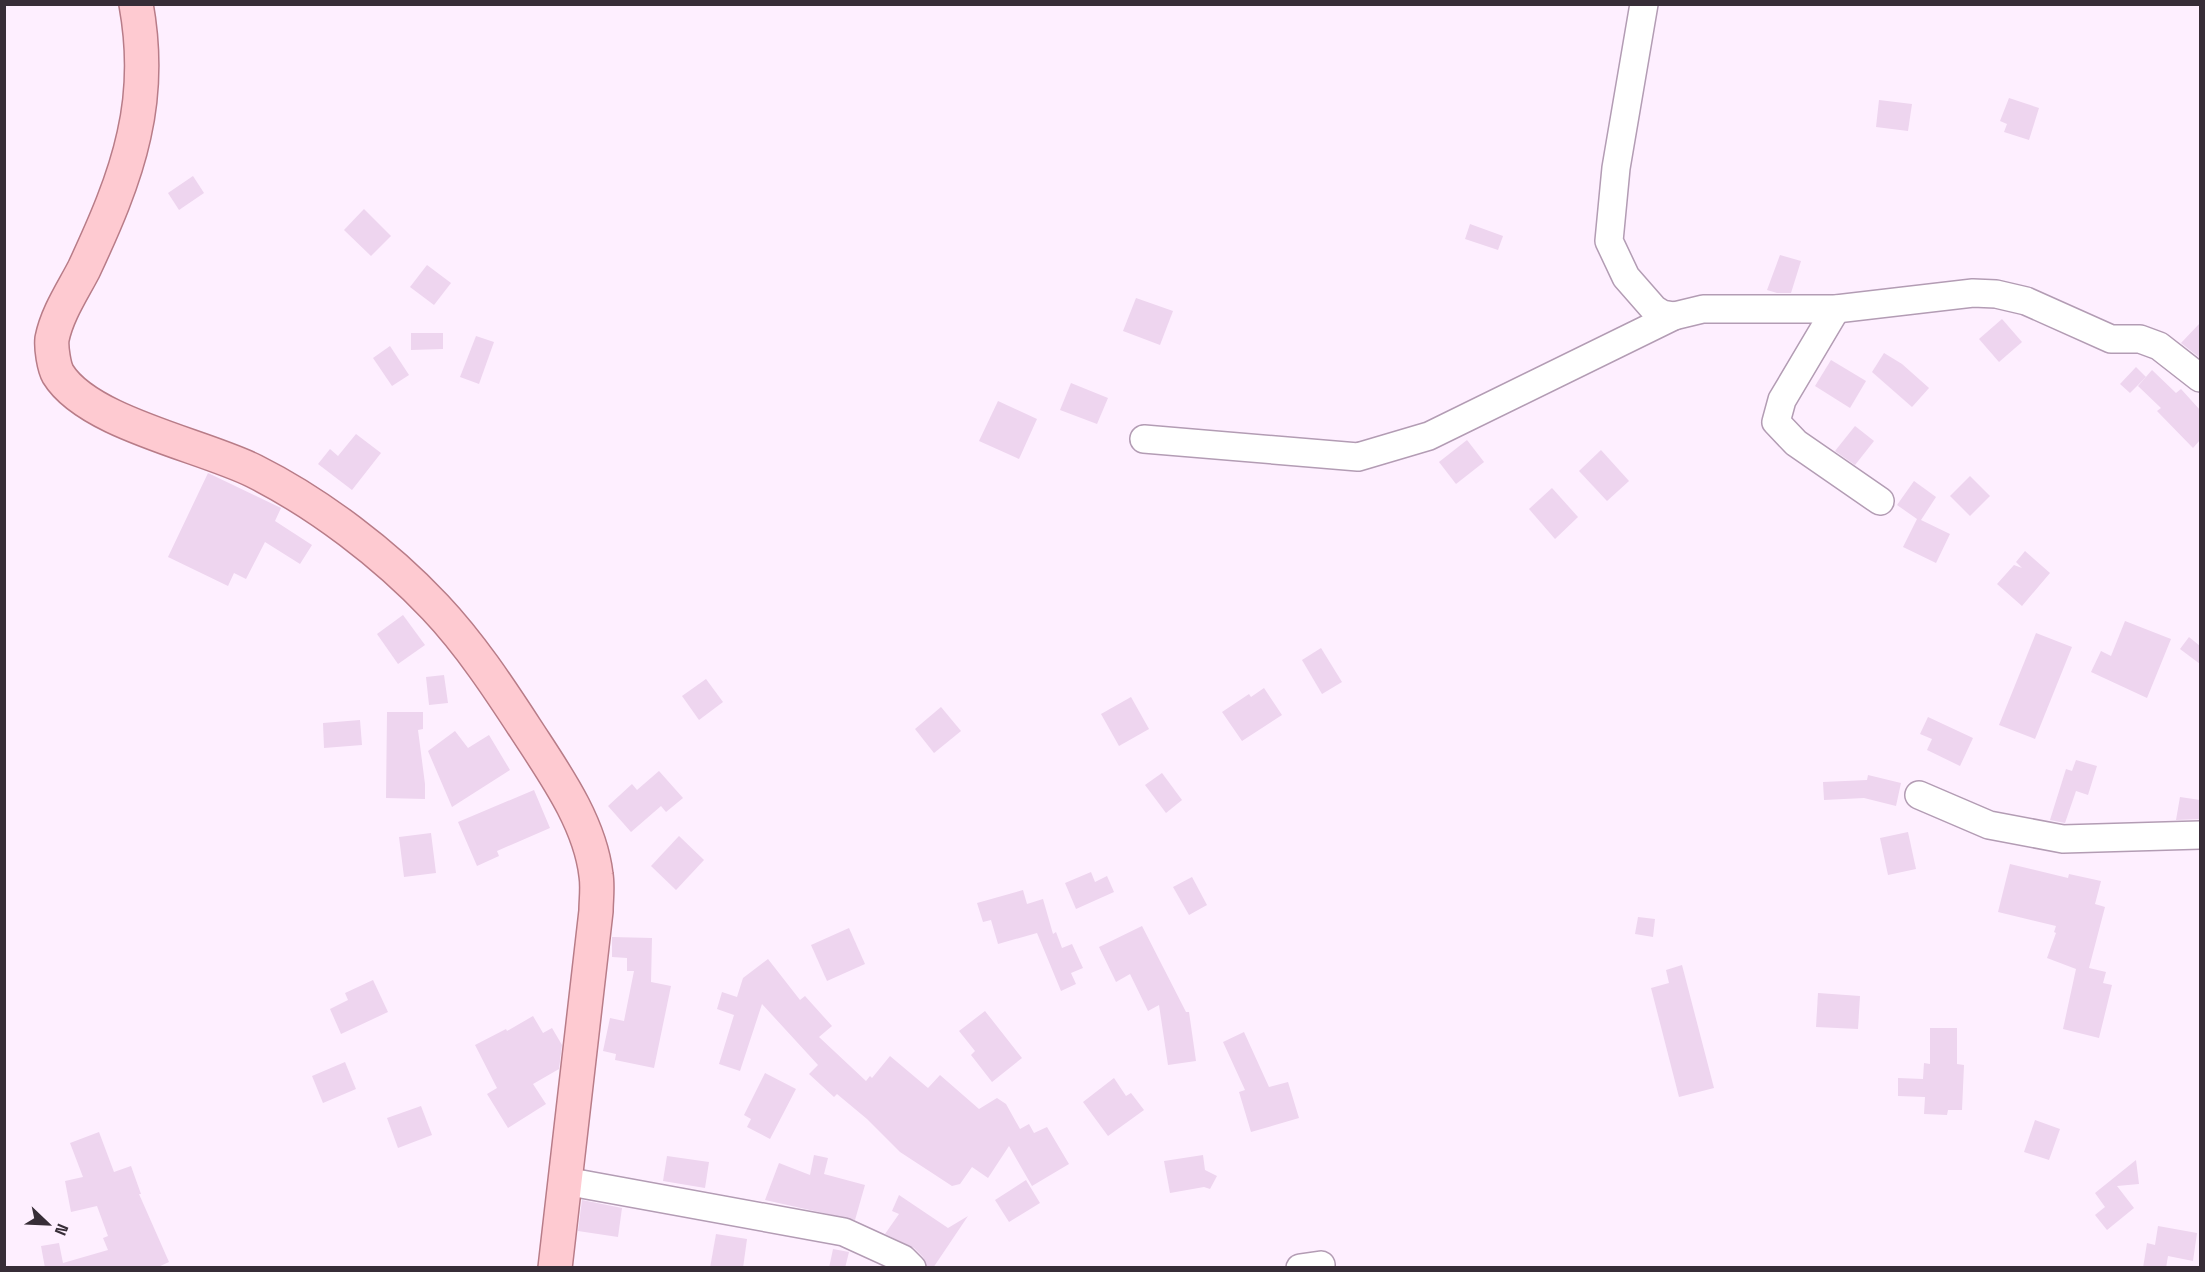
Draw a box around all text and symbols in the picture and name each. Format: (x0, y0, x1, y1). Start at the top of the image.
north arrow (18, 1194, 78, 1254)
text: N (50, 1221, 73, 1239)

